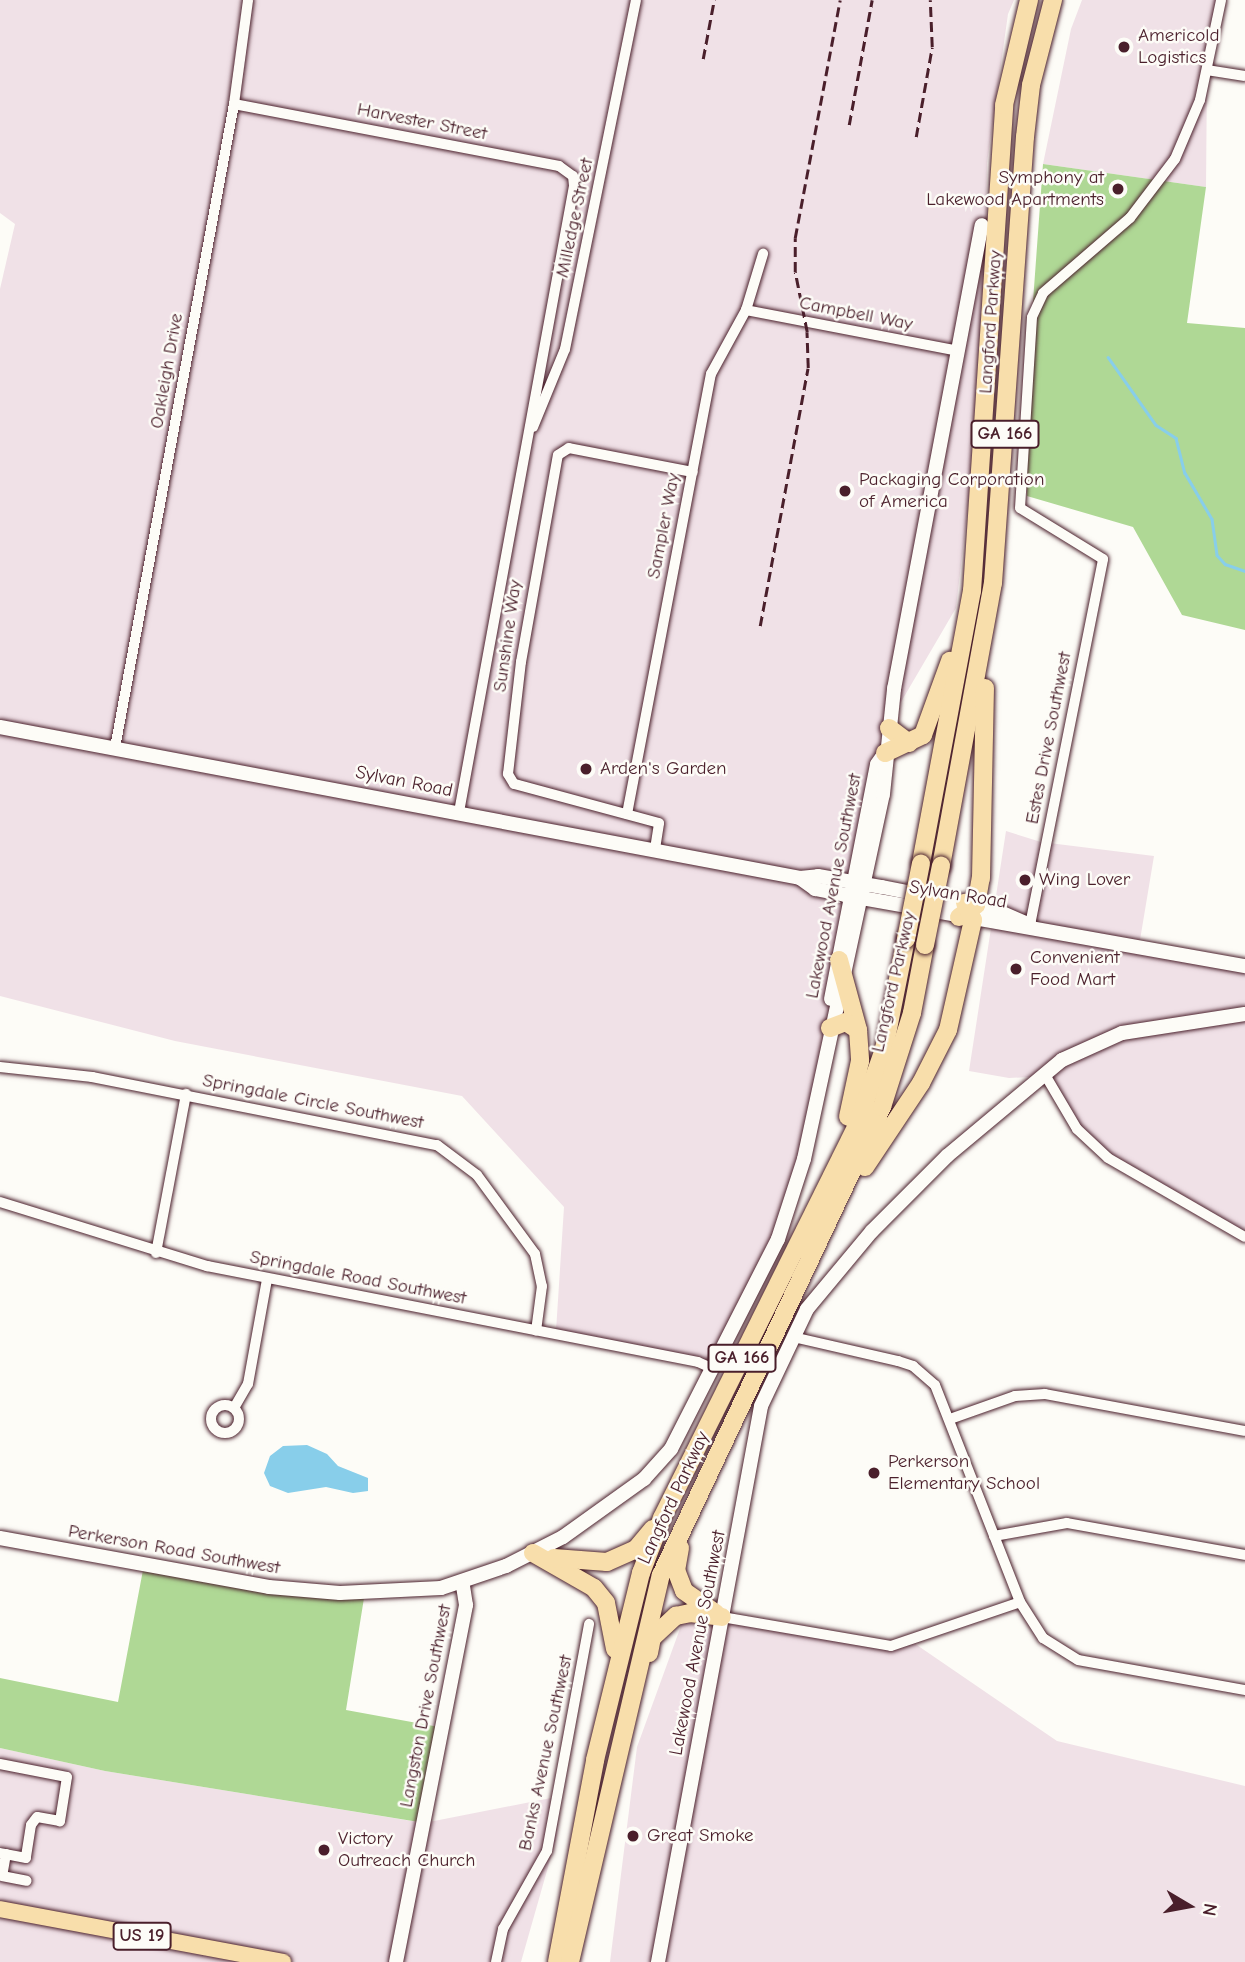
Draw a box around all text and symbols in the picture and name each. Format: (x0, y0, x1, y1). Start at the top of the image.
place label: Americold Logistics (1138, 25, 1220, 69)
marker: Americold Logistics (1116, 39, 1132, 55)
street label: Harvester Street (355, 98, 489, 146)
street label: Milledge Street (551, 156, 599, 280)
place label: Symphony at Lakewood Apartments (926, 167, 1104, 211)
marker: Symphony at Lakewood Apartments (1110, 181, 1126, 197)
street label: Langford Parkway (975, 250, 1007, 394)
street label: Campbell Way (797, 292, 915, 336)
street label: Oakleigh Drive (146, 312, 188, 430)
road number: GA 166 (970, 420, 1040, 448)
place label: Packaging Corporation of America (859, 469, 1044, 513)
street label: Sampler Way (643, 471, 685, 581)
marker: Packaging Corporation of America (837, 483, 853, 499)
street label: Sunshine Way (489, 578, 527, 694)
street label: Estes Drive Southwest (1021, 650, 1077, 826)
place label: Arden's Garden (600, 758, 727, 780)
street label: Sylvan Road (354, 761, 454, 803)
marker: Arden's Garden (578, 761, 594, 777)
street label: Lakewood Avenue Southwest (801, 772, 867, 1000)
place label: Wing Lover (1039, 869, 1130, 891)
marker: Wing Lover (1017, 872, 1033, 888)
street label: Sylvan Road (908, 876, 1008, 914)
street label: Langford Parkway (867, 909, 921, 1055)
place label: Convenient Food Mart (1030, 947, 1120, 991)
marker: Convenient Food Mart (1008, 961, 1024, 977)
street label: Springdale Circle Southwest (200, 1069, 426, 1135)
street label: Springdale Road Southwest (248, 1246, 468, 1310)
road number: GA 166 (707, 1344, 777, 1372)
street label: Langford Parkway (633, 1428, 715, 1568)
place label: Perkerson Elementary School (888, 1451, 1040, 1495)
marker: Perkerson Elementary School (866, 1465, 882, 1481)
street label: Perkerson Road Southwest (66, 1520, 282, 1580)
street label: Lakewood Avenue Southwest (665, 1529, 731, 1757)
street label: Langston Drive Southwest (395, 1603, 457, 1809)
street label: Banks Avenue Southwest (514, 1653, 578, 1853)
place label: Great Smoke (647, 1825, 753, 1847)
place label: Victory Outreach Church (338, 1828, 475, 1872)
marker: Great Smoke (625, 1828, 641, 1844)
marker: Victory Outreach Church (316, 1842, 332, 1858)
north arrow (1154, 1871, 1224, 1941)
text: N (1198, 1902, 1222, 1918)
road number: US 19 (112, 1922, 172, 1950)

